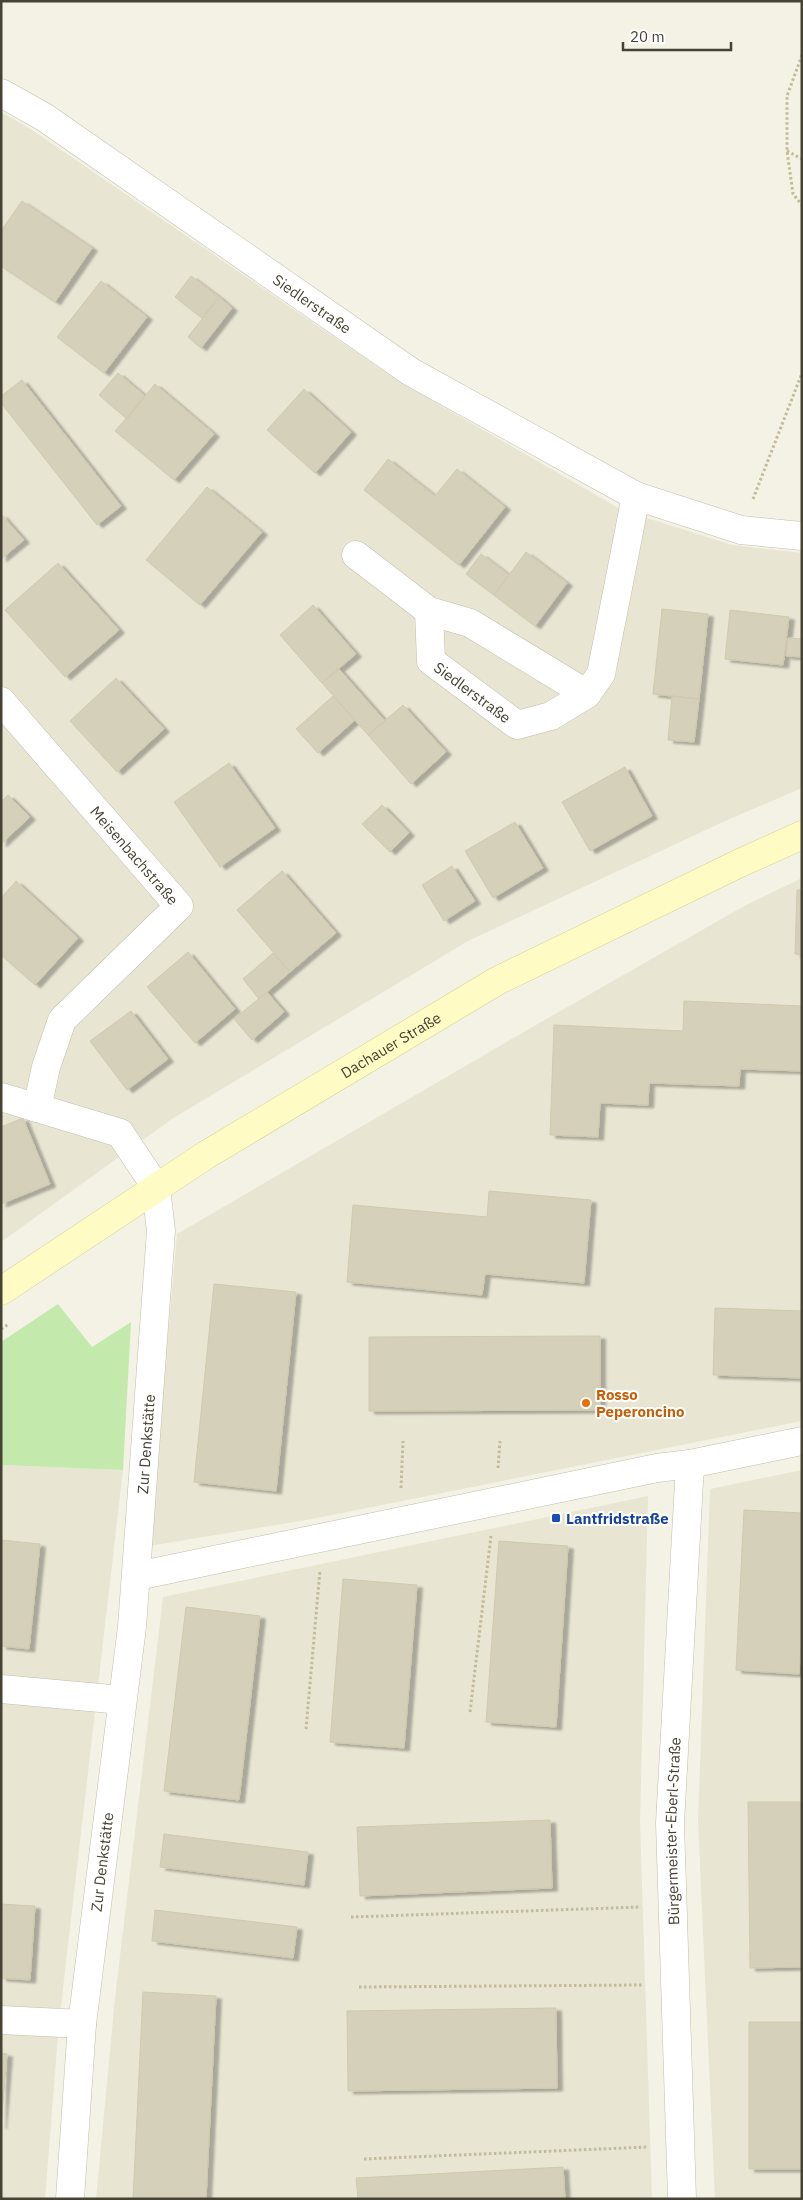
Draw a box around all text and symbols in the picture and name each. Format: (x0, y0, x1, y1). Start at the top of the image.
scale bar (623, 20, 730, 52)
text: 20 m (630, 27, 665, 46)
street label: Siedlerstraße (270, 270, 355, 337)
street label: Siedlerstraße (430, 657, 515, 727)
street label: Meisenbachstraße (87, 802, 183, 908)
street label: Dachauer Straße (337, 1007, 444, 1082)
place label: Rosso Peperoncino (596, 1385, 684, 1421)
street label: Zur Denkstätte (133, 1394, 159, 1494)
marker: Rosso Peperoncino (580, 1397, 592, 1409)
place label: Lantfridstraße (566, 1509, 669, 1528)
marker: Lantfridstraße (550, 1512, 562, 1524)
street label: Bürgermeister-Eberl-Straße (661, 1737, 684, 1926)
street label: Zur Denkstätte (86, 1811, 118, 1913)

